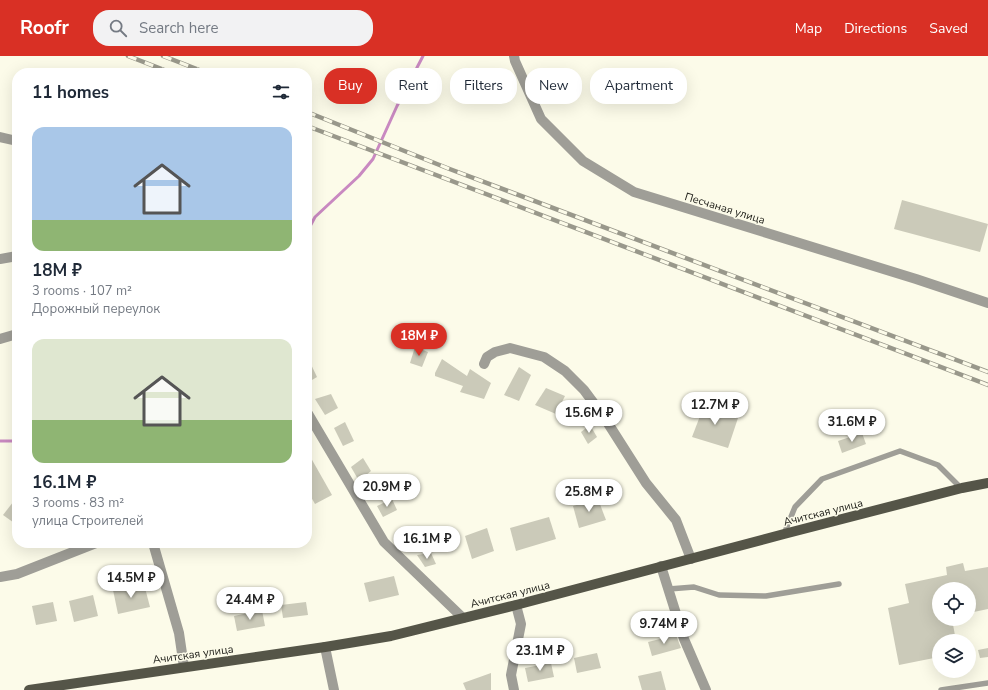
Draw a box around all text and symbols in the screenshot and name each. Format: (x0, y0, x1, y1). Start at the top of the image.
search box (93, 10, 373, 46)
text: Roofr (20, 15, 69, 41)
icon: search (107, 17, 129, 39)
text: Search here (139, 18, 218, 38)
text: Map (795, 19, 822, 38)
text: Directions (844, 19, 907, 38)
text: Saved (929, 19, 968, 38)
chip: Buy (324, 68, 377, 104)
chip: Rent (385, 68, 442, 104)
chip: Filters (450, 68, 517, 104)
chip: New (525, 68, 582, 104)
chip: Apartment (590, 68, 687, 104)
text: 11 homes (32, 81, 109, 104)
icon: filters (270, 81, 292, 103)
icon: home (126, 153, 198, 225)
street label: Песчаная улица (683, 189, 767, 228)
text: 18M ₽ (32, 259, 82, 282)
text: 3 rooms · 107 m² (32, 282, 132, 300)
text: Дорожный переулок (32, 300, 160, 318)
pin: 18M ₽ (391, 323, 447, 357)
text: 18M ₽ (400, 327, 438, 345)
icon: home (126, 365, 198, 437)
pin: 12.7M ₽ (678, 392, 752, 426)
text: 12.7M ₽ (690, 396, 740, 414)
pin: 15.6M ₽ (552, 400, 626, 434)
text: 15.6M ₽ (564, 404, 614, 422)
pin: 31.6M ₽ (815, 409, 889, 443)
text: 31.6M ₽ (827, 413, 877, 431)
text: 16.1M ₽ (32, 471, 96, 494)
pin: 20.9M ₽ (350, 474, 424, 508)
text: 20.9M ₽ (362, 478, 412, 496)
pin: 25.8M ₽ (552, 479, 626, 513)
text: 25.8M ₽ (564, 483, 614, 501)
text: 3 rooms · 83 m² (32, 494, 124, 512)
street label: Ачитская улица (782, 495, 864, 530)
text: улица Строителей (32, 512, 144, 530)
pin: 16.1M ₽ (390, 526, 464, 560)
text: 16.1M ₽ (402, 530, 452, 548)
pin: 14.5M ₽ (94, 565, 168, 599)
text: 14.5M ₽ (106, 569, 156, 587)
street label: Ачитская улица (469, 577, 551, 612)
map controls (932, 582, 976, 678)
button: locate (932, 582, 976, 626)
pin: 24.4M ₽ (213, 587, 287, 621)
text: 24.4M ₽ (225, 591, 275, 609)
pin: 9.74M ₽ (627, 611, 701, 645)
text: 9.74M ₽ (639, 615, 689, 633)
button: layers (932, 634, 976, 678)
pin: 23.1M ₽ (503, 638, 577, 672)
street label: Ачитская улица (152, 641, 234, 668)
text: 23.1M ₽ (515, 642, 565, 660)

